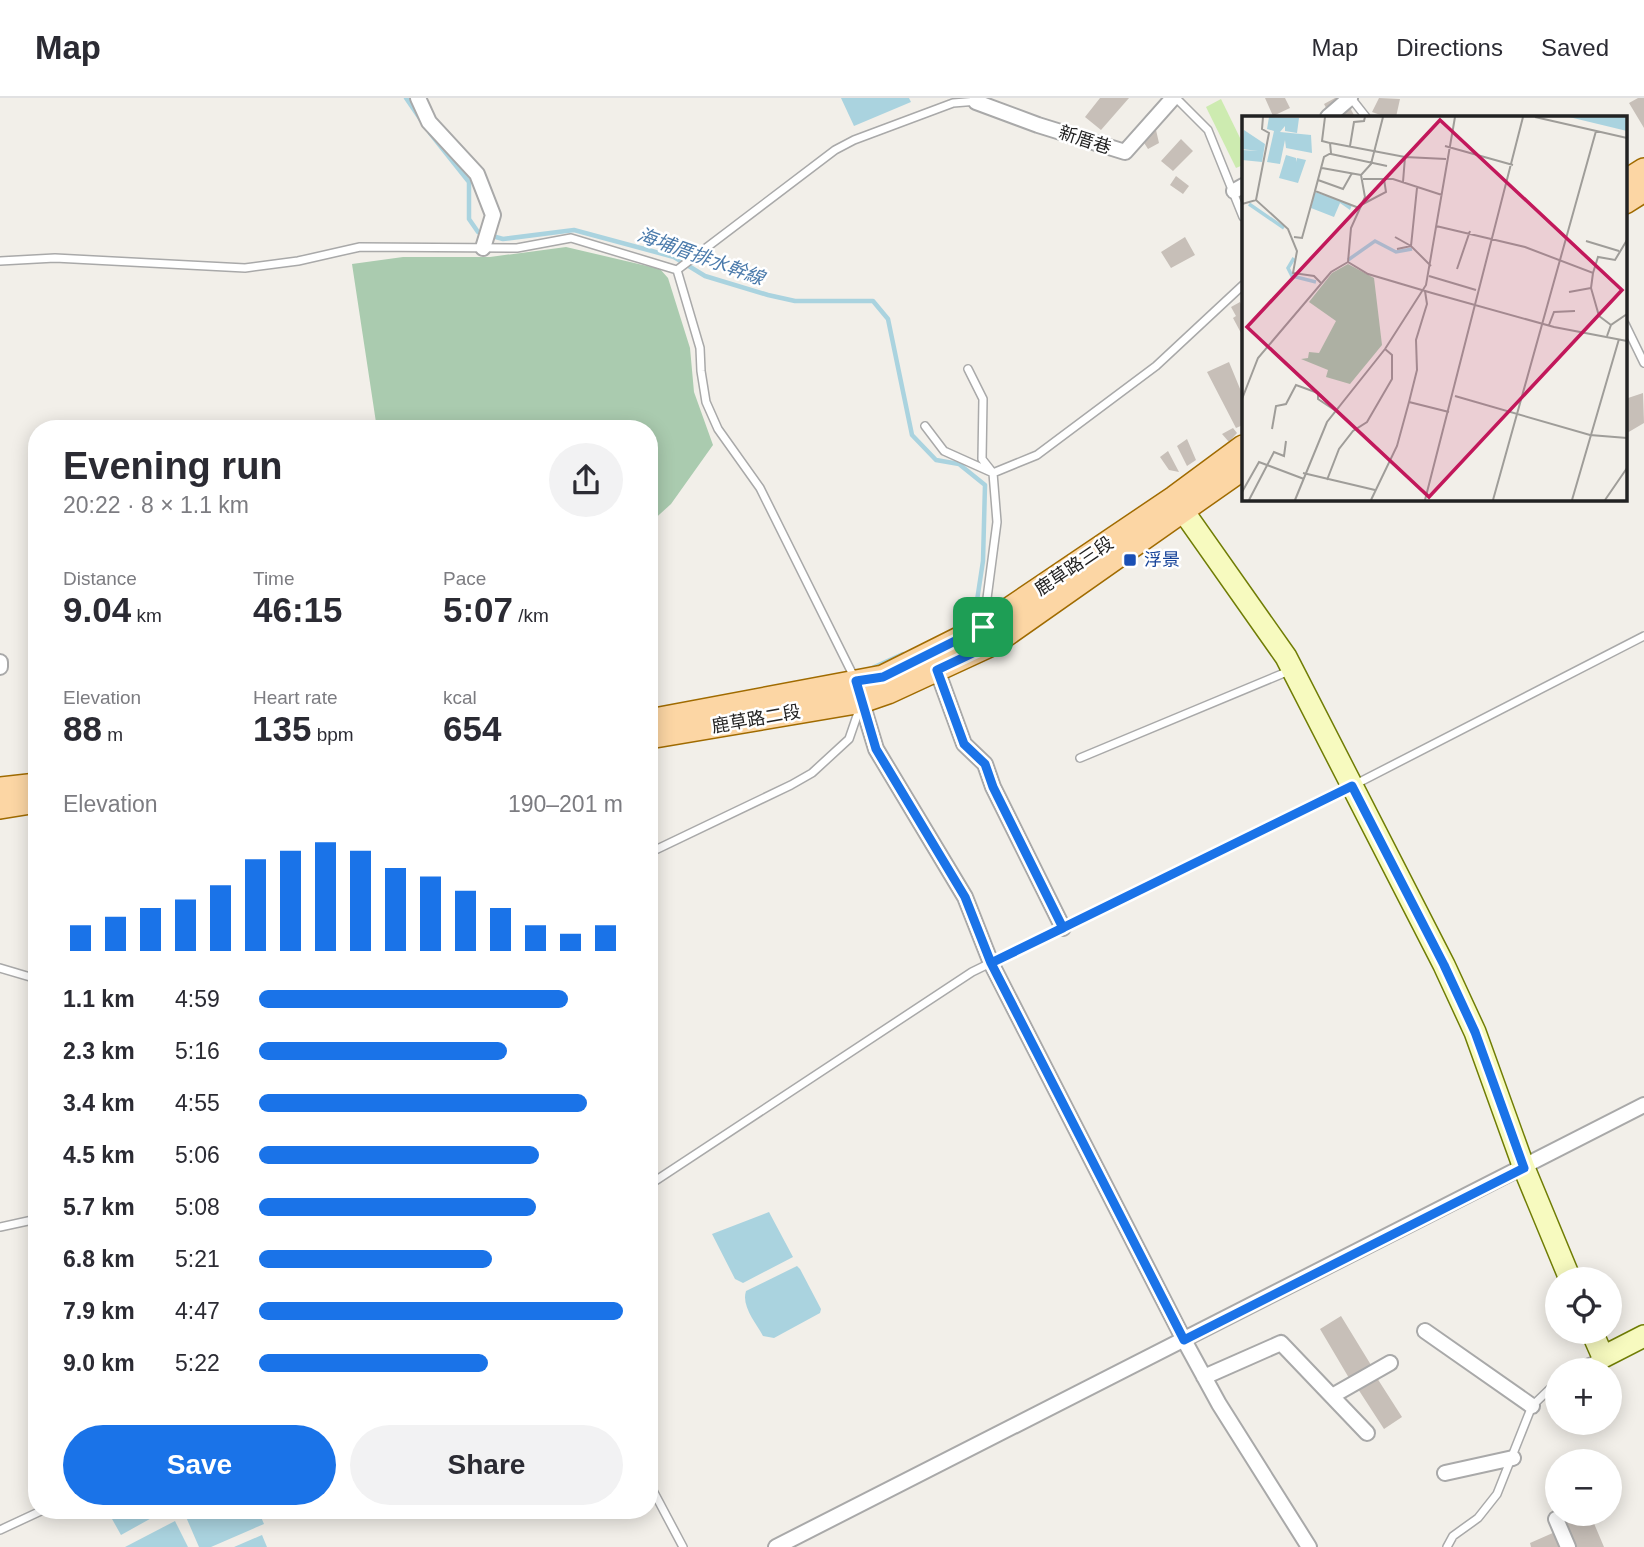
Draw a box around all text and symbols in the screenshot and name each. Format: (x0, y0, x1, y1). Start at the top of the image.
text: Map (35, 29, 101, 66)
text: Map (1312, 34, 1358, 61)
text: Directions (1396, 34, 1503, 61)
text: Saved (1541, 34, 1609, 61)
inset map (1242, 116, 1626, 500)
street label: 新厝巷 (1056, 122, 1114, 158)
water label: 海埔厝排水幹線 (635, 224, 769, 290)
button: share (549, 443, 623, 517)
text: Evening run (63, 445, 283, 487)
text: 20:22 · 8 × 1.1 km (63, 492, 249, 518)
street label: 鹿草路三段 (1031, 533, 1117, 599)
place label: 浮景 (1144, 550, 1180, 570)
marker: 浮景 (1122, 552, 1138, 568)
text: Distance (63, 568, 137, 589)
text: Time (253, 568, 295, 589)
text: Pace (443, 568, 486, 589)
text: 9.04 (63, 590, 131, 629)
text: 46:15 (253, 590, 343, 629)
text: 5:07 (443, 590, 513, 629)
pin (953, 597, 1013, 657)
text: km (131, 605, 162, 626)
text: /km (513, 605, 549, 626)
icon: arrive (964, 608, 1002, 646)
text: Elevation (63, 687, 141, 708)
text: Heart rate (253, 687, 337, 708)
text: kcal (443, 687, 477, 708)
street label: 鹿草路二段 (710, 701, 802, 737)
text: 88 (63, 709, 102, 748)
text: 135 (253, 709, 311, 748)
text: 654 (443, 709, 501, 748)
text: m (102, 724, 123, 745)
text: bpm (311, 724, 354, 745)
text: Elevation (63, 791, 158, 817)
text: 190–201 m (508, 791, 623, 817)
text: 1.1 km (63, 986, 135, 1012)
text: 4:59 (175, 986, 220, 1012)
text: 2.3 km (63, 1038, 135, 1064)
text: 5:16 (175, 1038, 220, 1064)
text: 3.4 km (63, 1090, 135, 1116)
text: 4:55 (175, 1090, 220, 1116)
text: 4.5 km (63, 1142, 135, 1168)
text: 5:06 (175, 1142, 220, 1168)
text: 5.7 km (63, 1194, 135, 1220)
text: 5:08 (175, 1194, 220, 1220)
text: 6.8 km (63, 1246, 135, 1272)
text: 5:21 (175, 1246, 220, 1272)
map controls (1545, 1267, 1622, 1526)
button: locate (1545, 1267, 1622, 1344)
text: 7.9 km (63, 1298, 135, 1324)
text: 4:47 (175, 1298, 220, 1324)
text: 9.0 km (63, 1350, 135, 1376)
text: 5:22 (175, 1350, 220, 1376)
button: + (1545, 1358, 1622, 1435)
button: Save (63, 1425, 336, 1505)
button: Share (350, 1425, 623, 1505)
button: − (1545, 1449, 1622, 1526)

